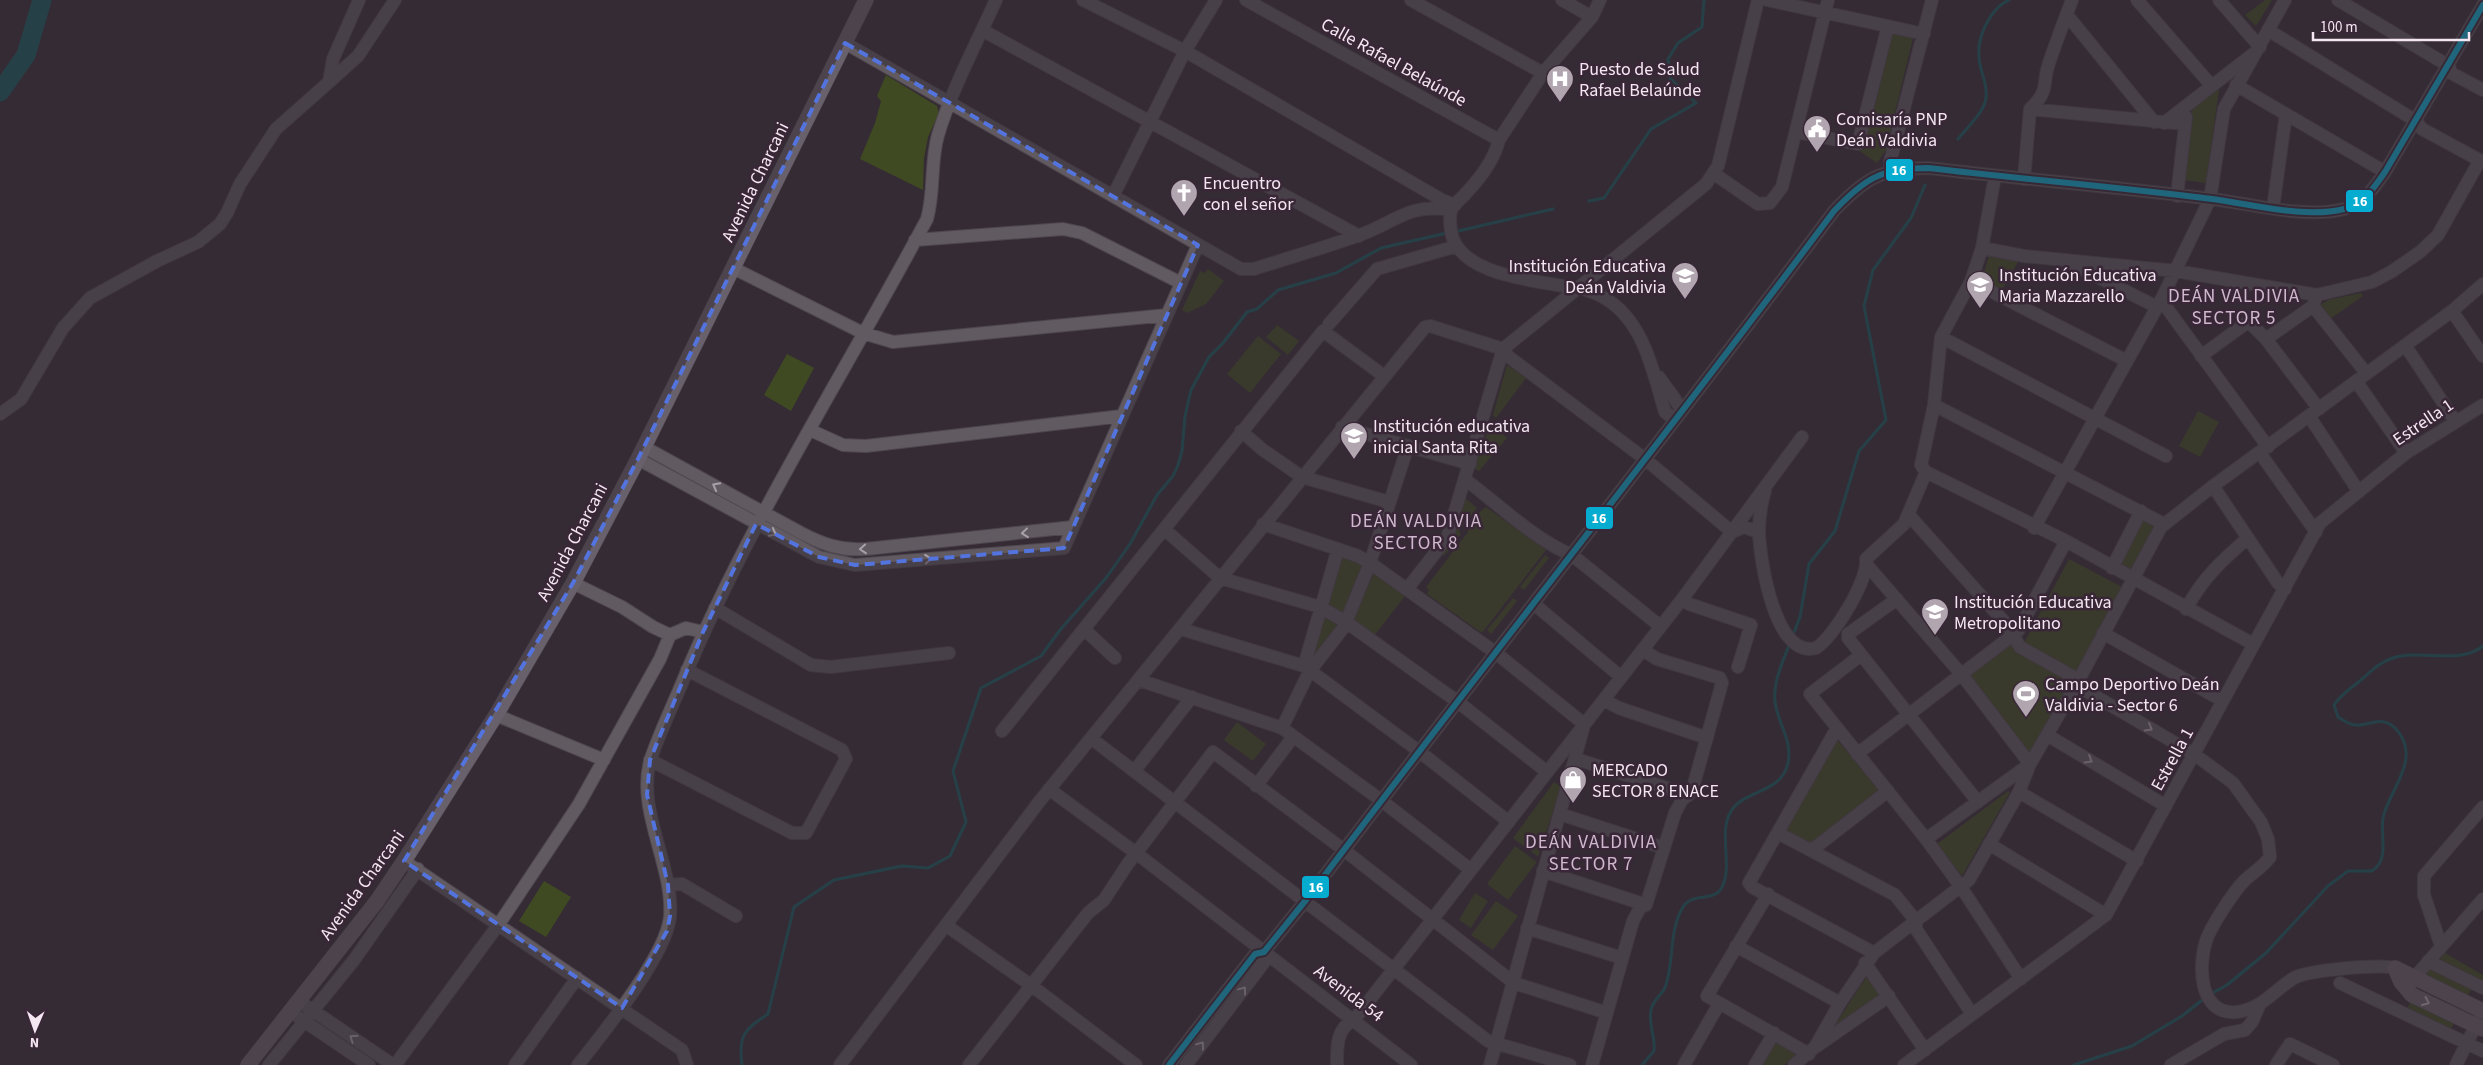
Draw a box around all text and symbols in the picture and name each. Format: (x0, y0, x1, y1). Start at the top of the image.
scale bar (2313, 10, 2469, 42)
street label: Calle Rafael Belaúnde (1316, 12, 1471, 113)
text: 100 m (2320, 17, 2358, 38)
place label: Puesto de Salud Rafael Belaúnde (1579, 57, 1701, 103)
hospital icon: Puesto de Salud Rafael Belaúnde (1545, 64, 1575, 103)
place label: Comisaría PNP Deán Valdivia (1836, 107, 1947, 153)
public building icon: Comisaría PNP Deán Valdivia (1802, 114, 1832, 153)
street label: Avenida Charcani (716, 118, 795, 246)
line badge: 16 (1885, 158, 1914, 182)
text: 16 (1892, 161, 1906, 181)
place label: Encuentro con el señor (1203, 171, 1294, 217)
church icon: Encuentro con el señor (1169, 178, 1199, 217)
line badge: 16 (2345, 189, 2374, 213)
text: 16 (2353, 192, 2367, 212)
place label: Institución Educativa Deán Valdivia (1508, 254, 1666, 300)
school or university icon: Institución Educativa Deán Valdivia (1670, 261, 1700, 300)
place label: Institución Educativa Maria Mazzarello (1999, 263, 2157, 309)
school or university icon: Institución Educativa Maria Mazzarello (1965, 270, 1995, 309)
district label: DEÁN VALDIVIA SECTOR 5 (2168, 283, 2300, 332)
street label: Estrella 1 (2388, 393, 2459, 452)
place label: Institución educativa inicial Santa Rita (1373, 414, 1530, 460)
school or university icon: Institución educativa inicial Santa Rita (1339, 421, 1369, 460)
street label: Avenida Charcani (531, 479, 614, 606)
one-way arrow (713, 482, 722, 492)
line badge: 16 (1585, 506, 1614, 530)
district label: DEÁN VALDIVIA SECTOR 8 (1350, 508, 1482, 557)
text: 16 (1592, 509, 1606, 529)
one-way arrow (768, 527, 777, 537)
one-way arrow (1020, 527, 1028, 538)
one-way arrow (859, 544, 867, 555)
one-way arrow (925, 554, 933, 565)
place label: Institución Educativa Metropolitano (1954, 590, 2112, 636)
school or university icon: Institución Educativa Metropolitano (1920, 597, 1950, 636)
place label: Campo Deportivo Deán Valdivia - Sector 6 (2045, 672, 2219, 718)
sports icon: Campo Deportivo Deán Valdivia - Sector 6 (2011, 679, 2041, 718)
one-way arrow (2143, 721, 2152, 731)
street label: Estrella 1 (2145, 723, 2200, 795)
one-way arrow (2083, 753, 2092, 763)
place label: MERCADO SECTOR 8 ENACE (1592, 758, 1719, 804)
shop icon: MERCADO SECTOR 8 ENACE (1558, 765, 1588, 804)
street label: Avenida Charcani (314, 825, 411, 945)
district label: DEÁN VALDIVIA SECTOR 7 (1525, 829, 1657, 878)
line badge: 16 (1301, 875, 1330, 899)
text: 16 (1309, 878, 1323, 898)
street label: Avenida 54 (1309, 959, 1389, 1028)
one-way arrow (1237, 986, 1246, 996)
one-way arrow (2421, 995, 2430, 1005)
north arrow (10, 1005, 60, 1055)
text: N (30, 1032, 40, 1052)
one-way arrow (349, 1034, 358, 1044)
one-way arrow (1196, 1042, 1204, 1051)

